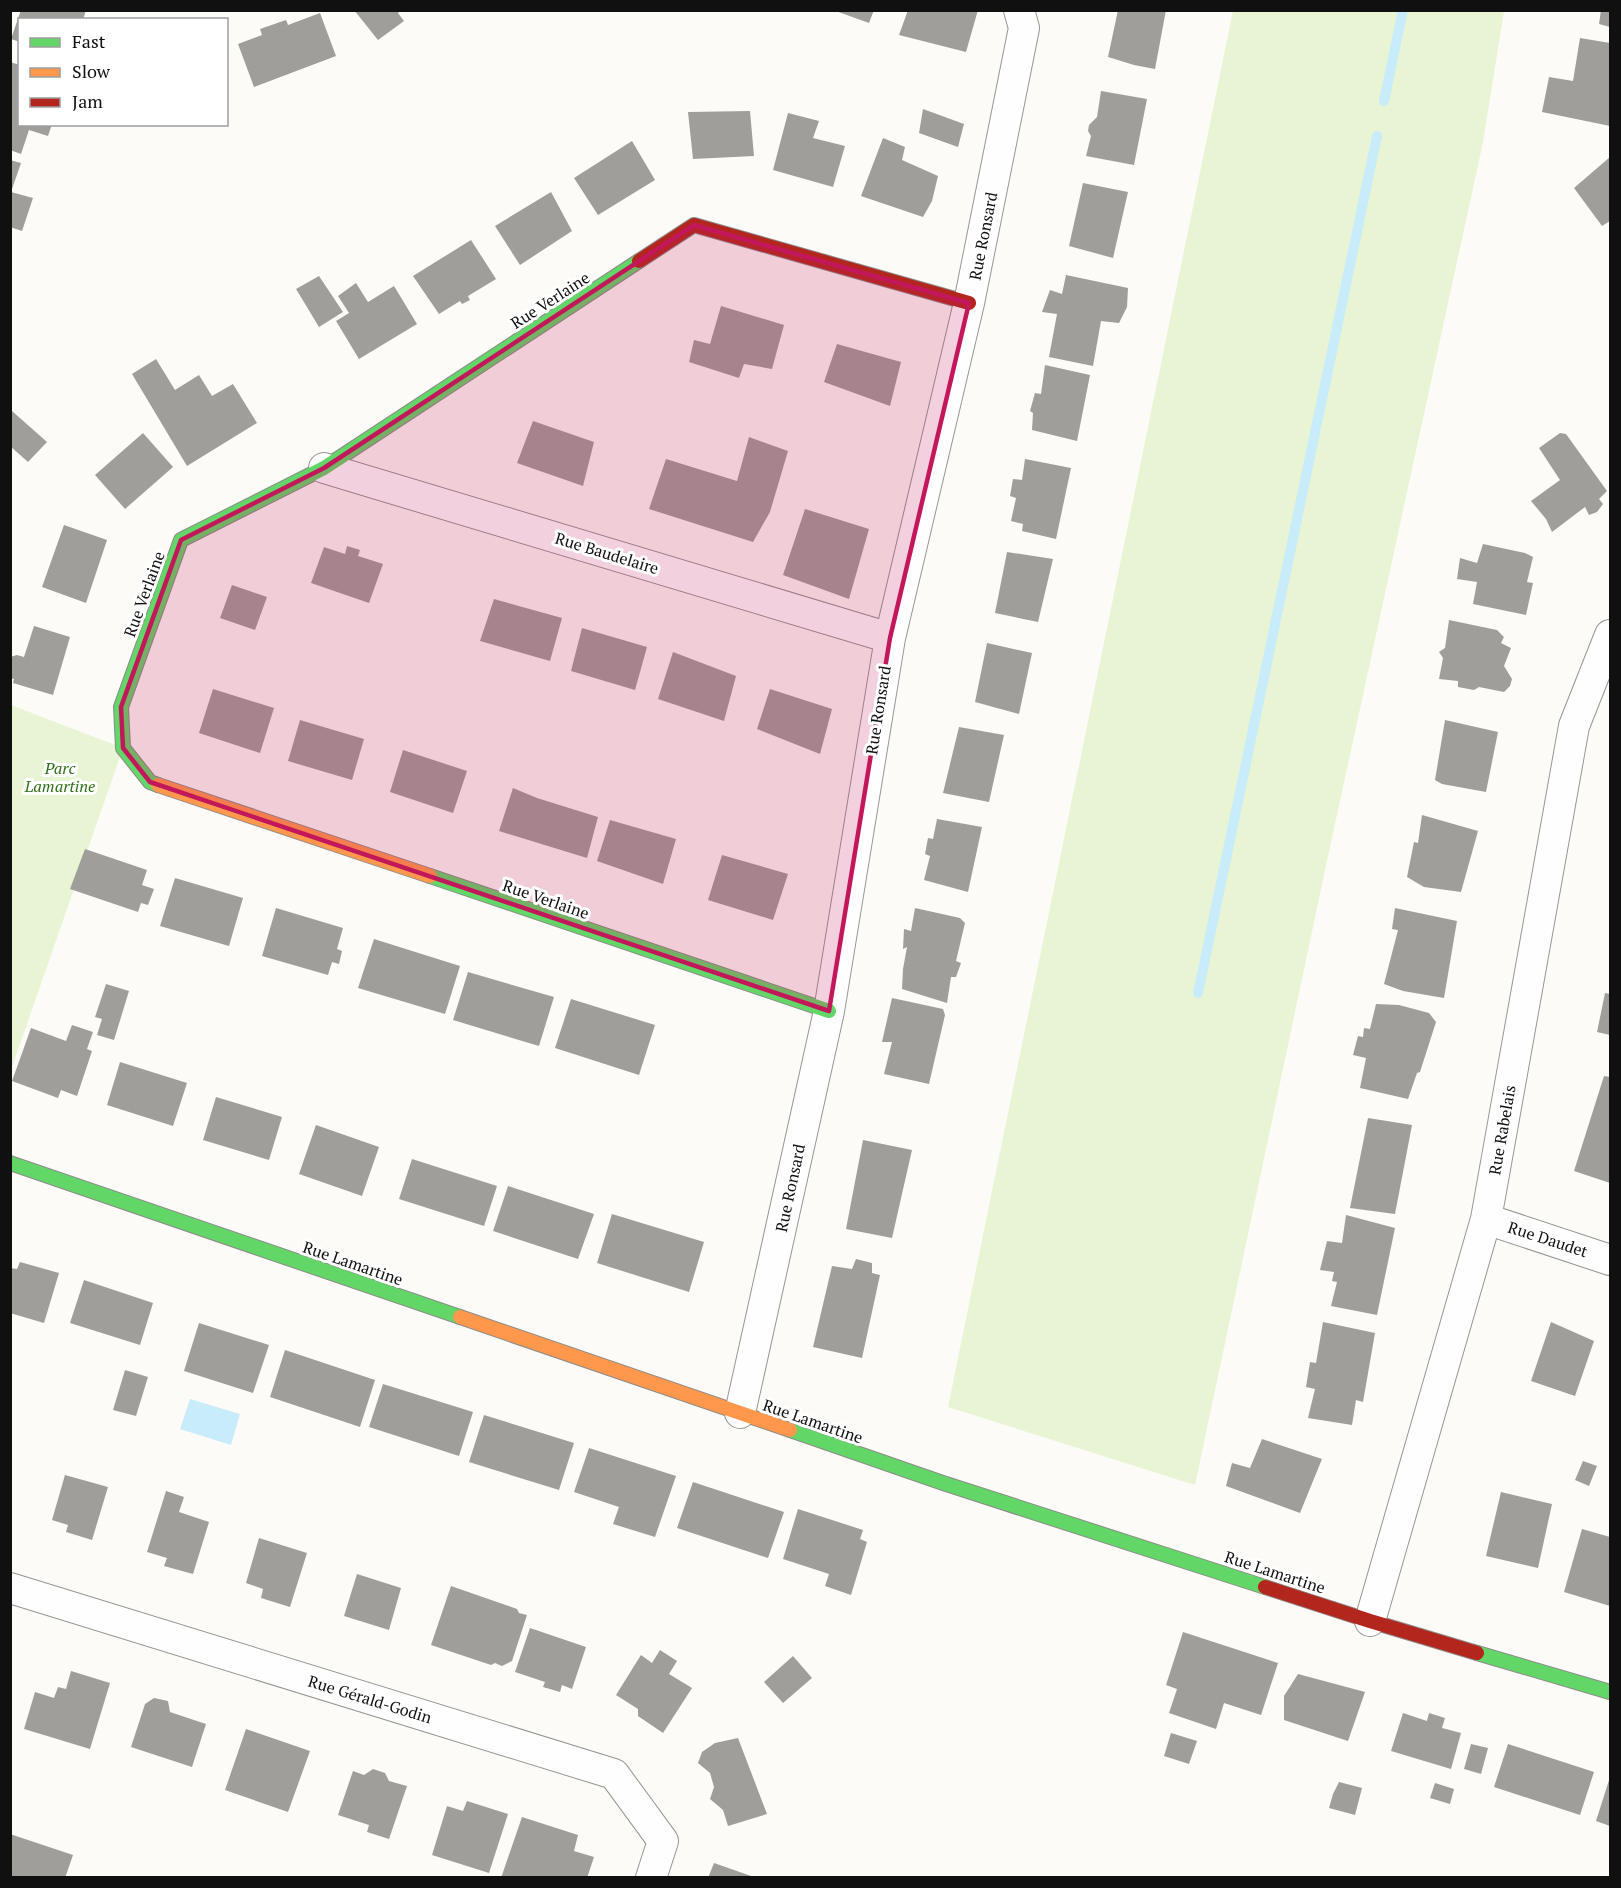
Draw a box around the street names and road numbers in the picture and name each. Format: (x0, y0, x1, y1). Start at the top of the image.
street label: Rue Ronsard (964, 190, 1002, 282)
street label: Rue Verlaine (506, 266, 594, 334)
street label: Rue Baudelaire (553, 527, 661, 579)
street label: Rue Verlaine (118, 548, 170, 640)
street label: Rue Ronsard (860, 664, 896, 756)
street label: Rue Verlaine (500, 874, 592, 924)
street label: Rue Rabelais (1483, 1083, 1521, 1177)
street label: Rue Ronsard (770, 1142, 810, 1234)
street label: Rue Daudet (1505, 1216, 1591, 1262)
street label: Rue Lamartine (300, 1236, 406, 1290)
street label: Rue Lamartine (760, 1394, 866, 1448)
street label: Rue Lamartine (1222, 1545, 1328, 1599)
street label: Rue Gérald-Godin (306, 1670, 435, 1728)

